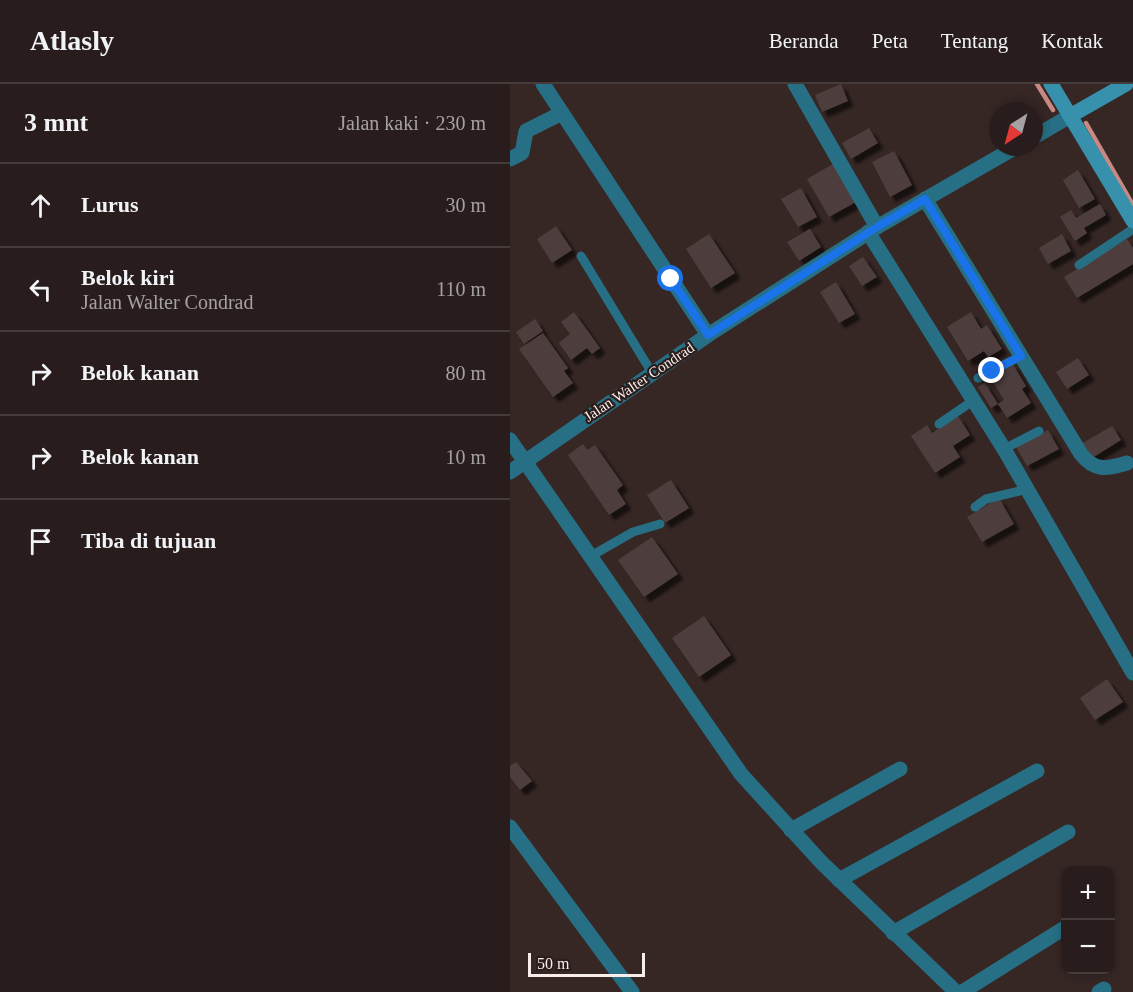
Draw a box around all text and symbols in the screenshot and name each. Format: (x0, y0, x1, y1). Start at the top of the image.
text: Atlasly (30, 25, 114, 56)
text: Beranda (769, 29, 839, 53)
text: Peta (872, 29, 908, 53)
text: Tentang (941, 29, 1008, 53)
text: Kontak (1041, 29, 1103, 53)
north arrow (989, 102, 1043, 156)
text: 3 mnt (24, 108, 88, 137)
text: Jalan kaki · 230 m (338, 112, 486, 134)
icon: ahead (24, 189, 57, 222)
text: Lurus (81, 192, 138, 217)
text: 30 m (445, 194, 486, 216)
text: Belok kiri (81, 265, 175, 290)
route start (657, 265, 683, 291)
icon: left (24, 273, 57, 306)
text: 110 m (436, 278, 486, 300)
text: Jalan Walter Condrad (81, 291, 253, 313)
street label: Jalan Walter Condrad (581, 339, 697, 425)
icon: right (24, 357, 57, 390)
route end (978, 357, 1004, 383)
text: Belok kanan (81, 360, 199, 385)
text: 80 m (445, 362, 486, 384)
icon: right (24, 441, 57, 474)
text: Belok kanan (81, 444, 199, 469)
text: 10 m (445, 446, 486, 468)
icon: arrive (24, 525, 57, 558)
text: Tiba di tujuan (81, 528, 216, 553)
map controls (1061, 866, 1115, 974)
button: + (1061, 866, 1115, 920)
button: − (1061, 920, 1115, 974)
scale bar (528, 950, 645, 978)
text: 50 m (537, 955, 569, 972)

